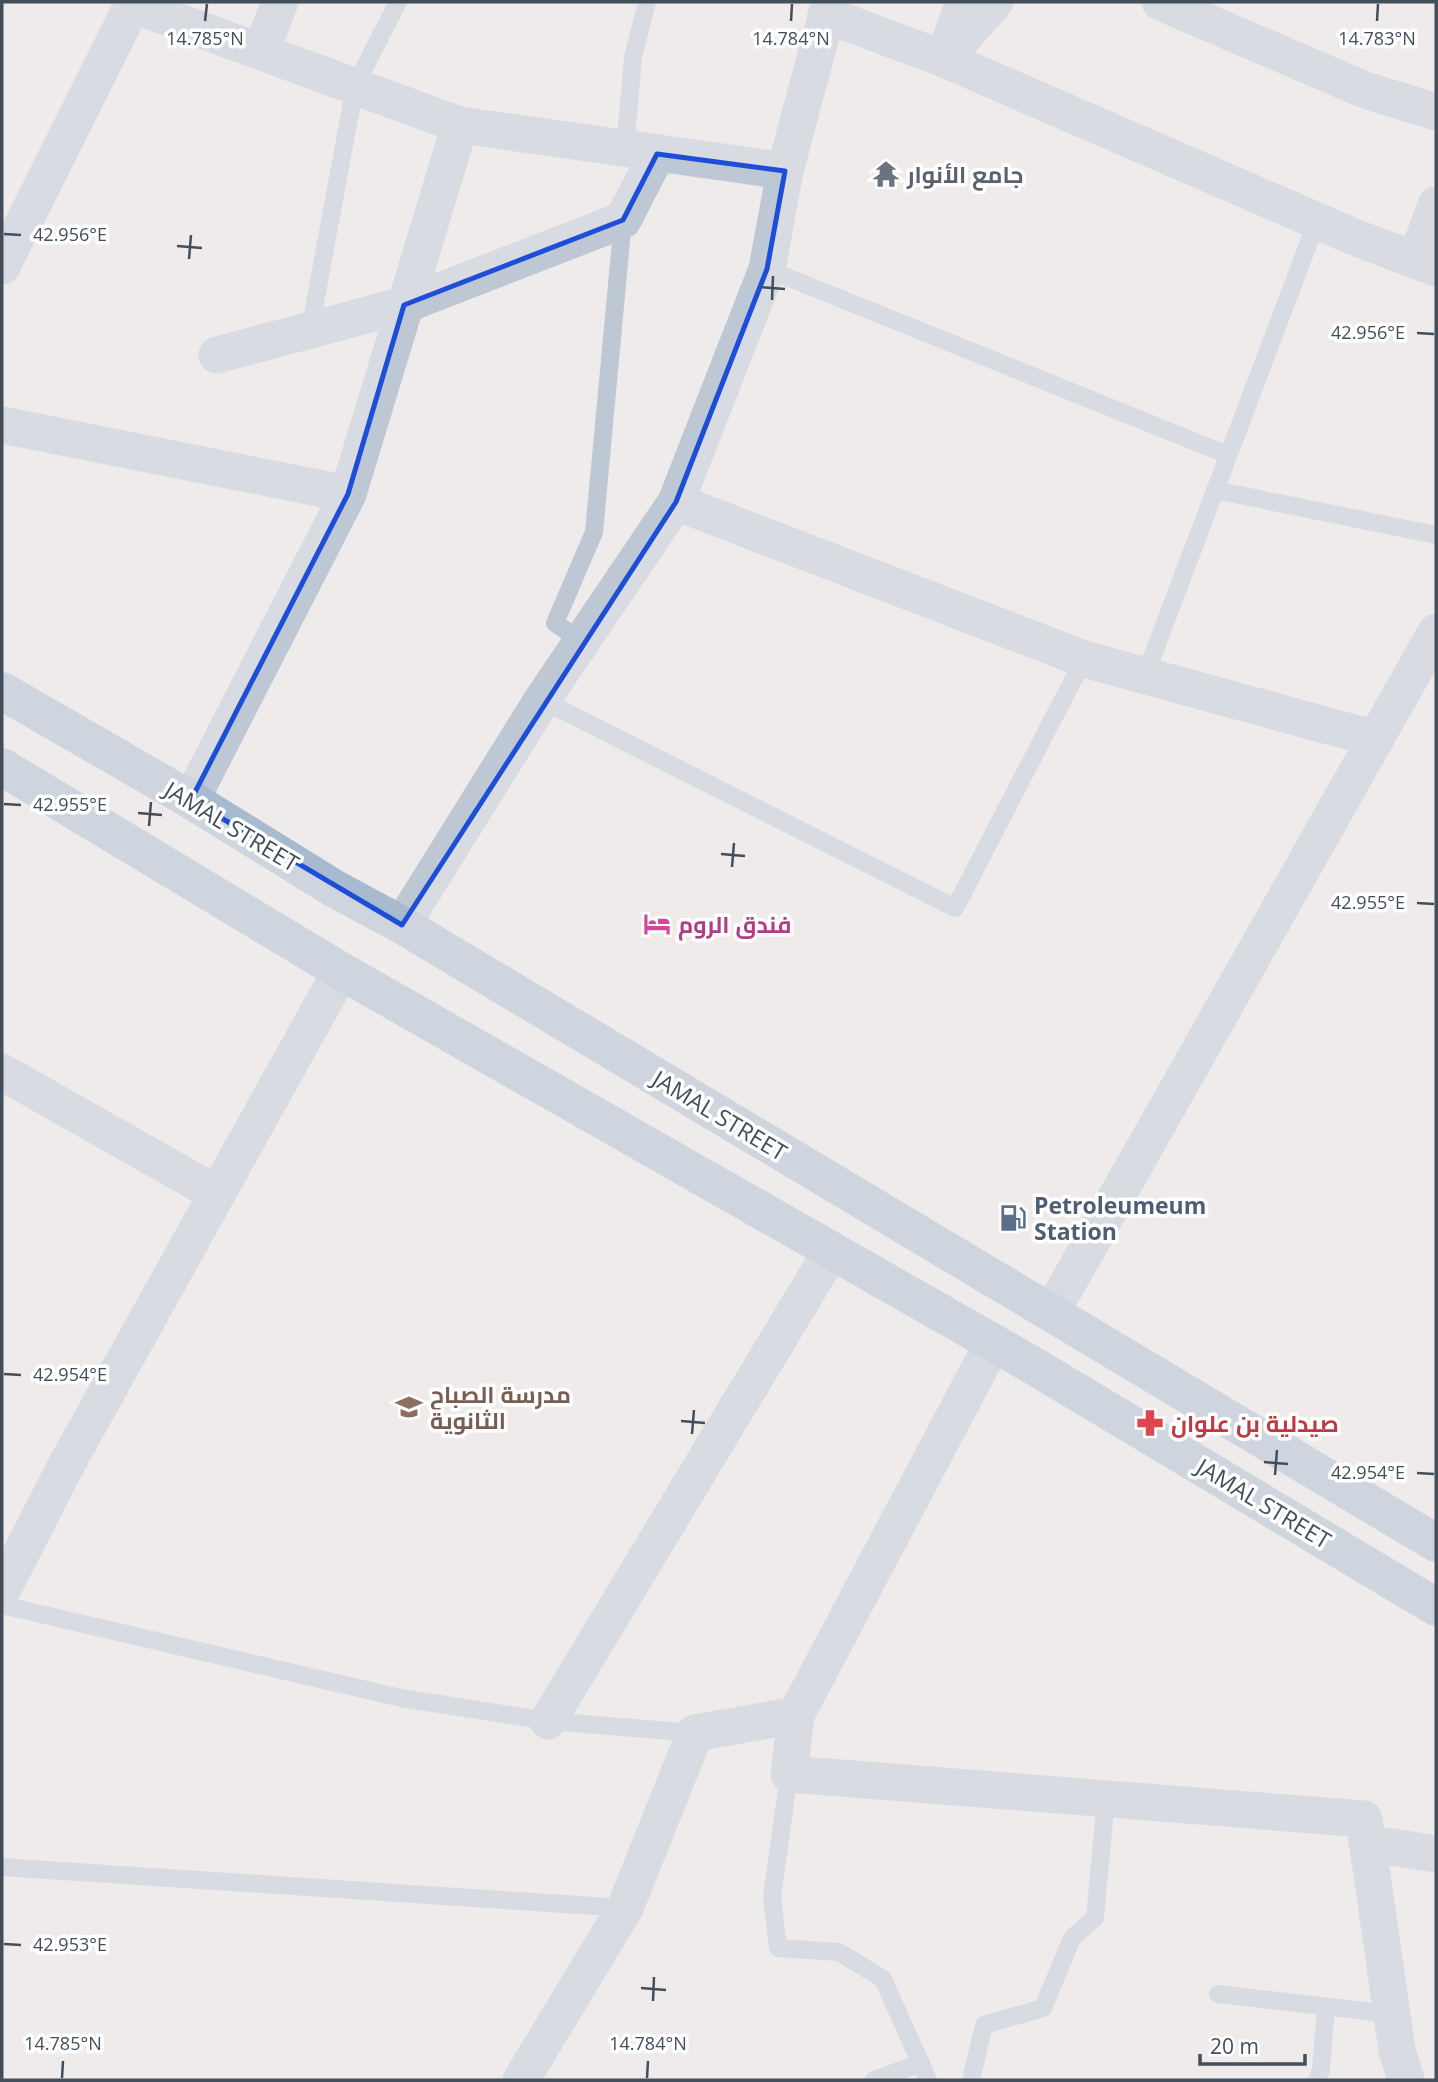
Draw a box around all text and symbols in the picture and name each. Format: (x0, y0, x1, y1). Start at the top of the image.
text: 14.785°N (166, 26, 244, 50)
text: 14.784°N (752, 26, 830, 50)
text: 14.783°N (1338, 26, 1416, 50)
place label: جامع الأنوار (906, 158, 1024, 191)
temple icon: جامع الأنوار (871, 159, 901, 189)
text: 42.956°E (33, 222, 107, 246)
text: 42.956°E (1331, 320, 1405, 344)
street label: JAMAL STREET (157, 772, 306, 879)
text: 42.955°E (33, 792, 107, 816)
text: 42.955°E (1331, 890, 1405, 914)
place label: فندق الروم (678, 908, 792, 941)
hotel icon: فندق الروم (642, 909, 672, 939)
street label: JAMAL STREET (645, 1061, 794, 1168)
place label: Petroleumeum Station (1034, 1189, 1206, 1247)
fuel station icon: Petroleumeum Station (998, 1203, 1028, 1233)
text: 42.954°E (33, 1362, 107, 1386)
place label: مدرسة الصباح الثانوية (430, 1378, 571, 1436)
school or university icon: مدرسة الصباح الثانوية (394, 1392, 424, 1422)
place label: صيدلية بن علوان (1171, 1407, 1339, 1439)
pharmacy icon: صيدلية بن علوان (1135, 1408, 1165, 1438)
street label: JAMAL STREET (1189, 1449, 1338, 1556)
text: 42.954°E (1331, 1460, 1405, 1484)
text: 42.953°E (33, 1932, 107, 1956)
scale bar (1200, 2022, 1305, 2066)
text: 14.785°N (24, 2031, 102, 2055)
text: 14.784°N (609, 2031, 687, 2055)
text: 20 m (1210, 2032, 1259, 2060)

